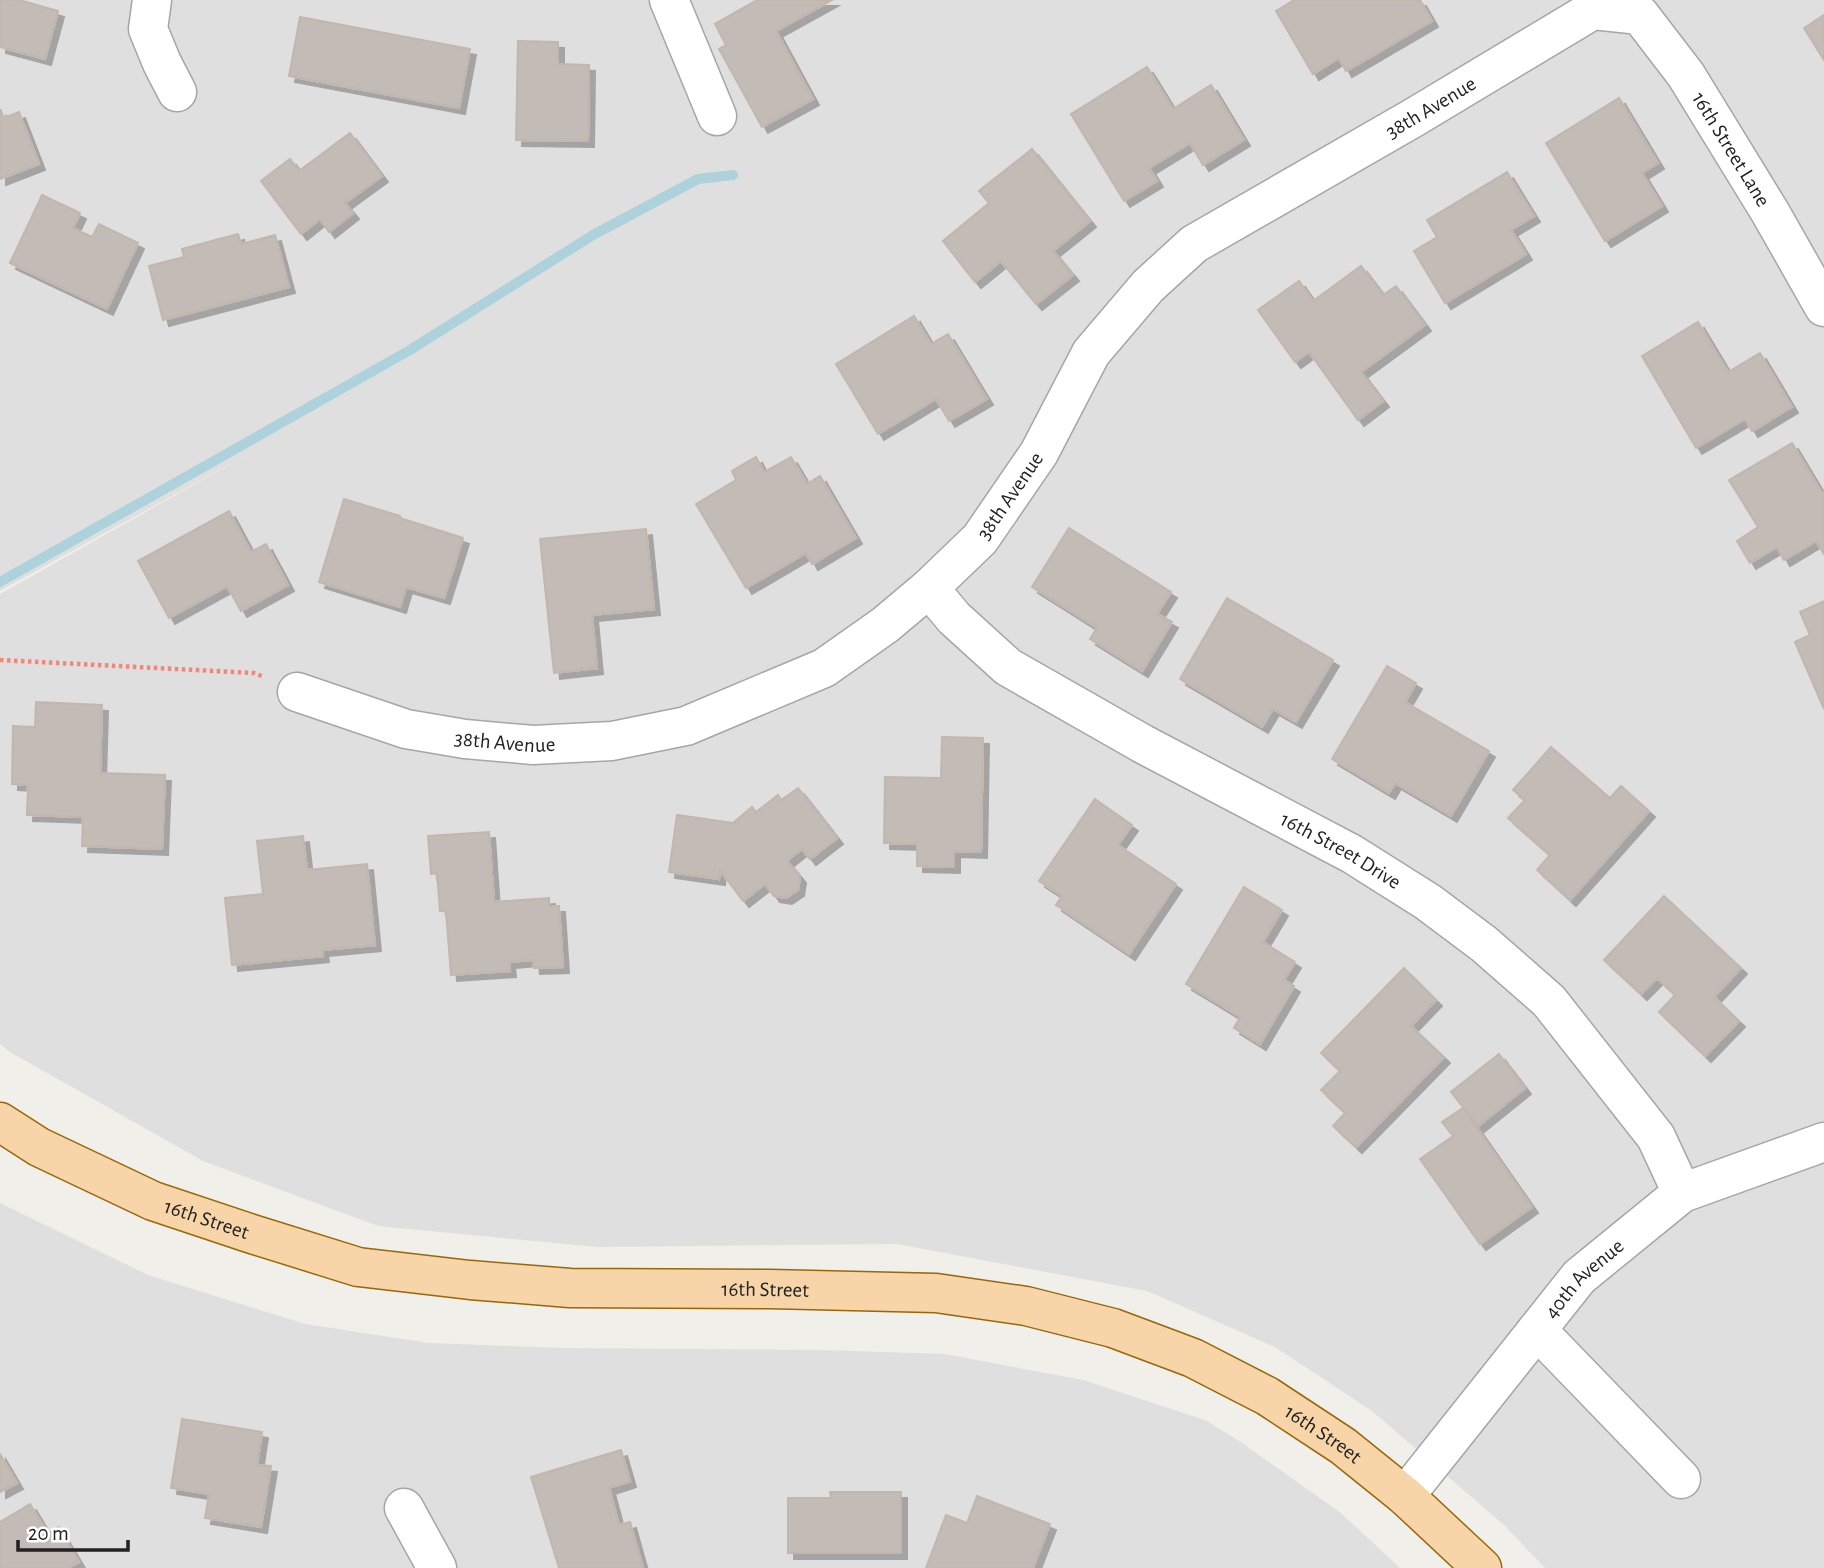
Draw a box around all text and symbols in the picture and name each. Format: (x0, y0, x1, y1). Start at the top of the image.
street label: 38th Avenue (1382, 72, 1479, 142)
street label: 16th Street Lane (1689, 88, 1774, 210)
street label: 38th Avenue (973, 448, 1047, 543)
street label: 38th Avenue (453, 727, 556, 756)
street label: 16th Street Drive (1277, 808, 1405, 893)
street label: 16th Street (162, 1195, 252, 1243)
street label: 40th Avenue (1540, 1235, 1628, 1322)
street label: 16th Street (721, 1278, 809, 1300)
street label: 16th Street (1281, 1400, 1366, 1467)
scale bar (18, 1508, 128, 1552)
text: 20 m (28, 1523, 69, 1544)

